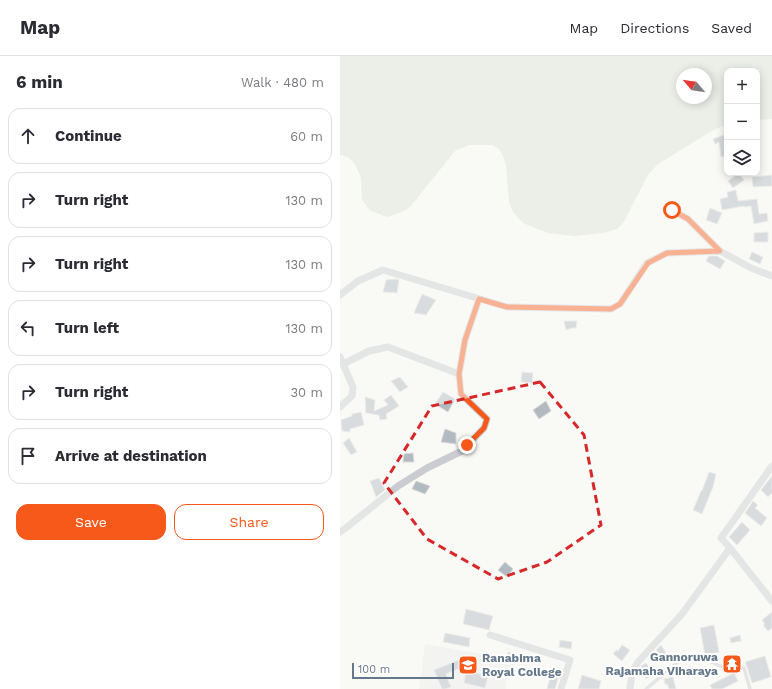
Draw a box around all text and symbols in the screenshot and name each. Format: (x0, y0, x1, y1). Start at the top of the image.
text: Map (20, 16, 60, 39)
text: Map (570, 20, 598, 36)
text: Directions (620, 20, 689, 36)
text: Saved (711, 20, 752, 36)
north arrow (676, 68, 712, 104)
map controls (724, 68, 760, 176)
button: + (724, 68, 760, 104)
text: 6 min (16, 72, 63, 92)
text: Walk · 480 m (241, 75, 324, 90)
button: − (724, 104, 760, 140)
icon: ahead (17, 125, 39, 147)
text: Continue (55, 127, 122, 145)
text: 60 m (290, 129, 323, 144)
button: layers (724, 140, 760, 176)
icon: right (17, 189, 39, 211)
text: Turn right (55, 191, 128, 209)
text: 130 m (285, 193, 323, 208)
route start (663, 201, 681, 219)
icon: right (17, 253, 39, 275)
text: Turn right (55, 255, 128, 273)
text: 130 m (285, 257, 323, 272)
icon: left (17, 317, 39, 339)
text: Turn left (55, 319, 119, 337)
text: 130 m (285, 321, 323, 336)
icon: right (17, 381, 39, 403)
text: Turn right (55, 383, 128, 401)
text: 30 m (291, 385, 323, 400)
route end (458, 436, 476, 454)
icon: arrive (17, 445, 39, 467)
text: Arrive at destination (55, 447, 207, 465)
button: Save (16, 504, 166, 540)
button: Share (174, 504, 324, 540)
place label: Gannoruwa Rajamaha Viharaya (605, 650, 718, 678)
place label: Ranabima Royal College (482, 651, 562, 679)
temple icon: Gannoruwa Rajamaha Viharaya (721, 653, 743, 675)
school or university icon: Ranabima Royal College (457, 654, 479, 676)
scale bar (352, 661, 454, 680)
text: 100 m (358, 663, 390, 676)

